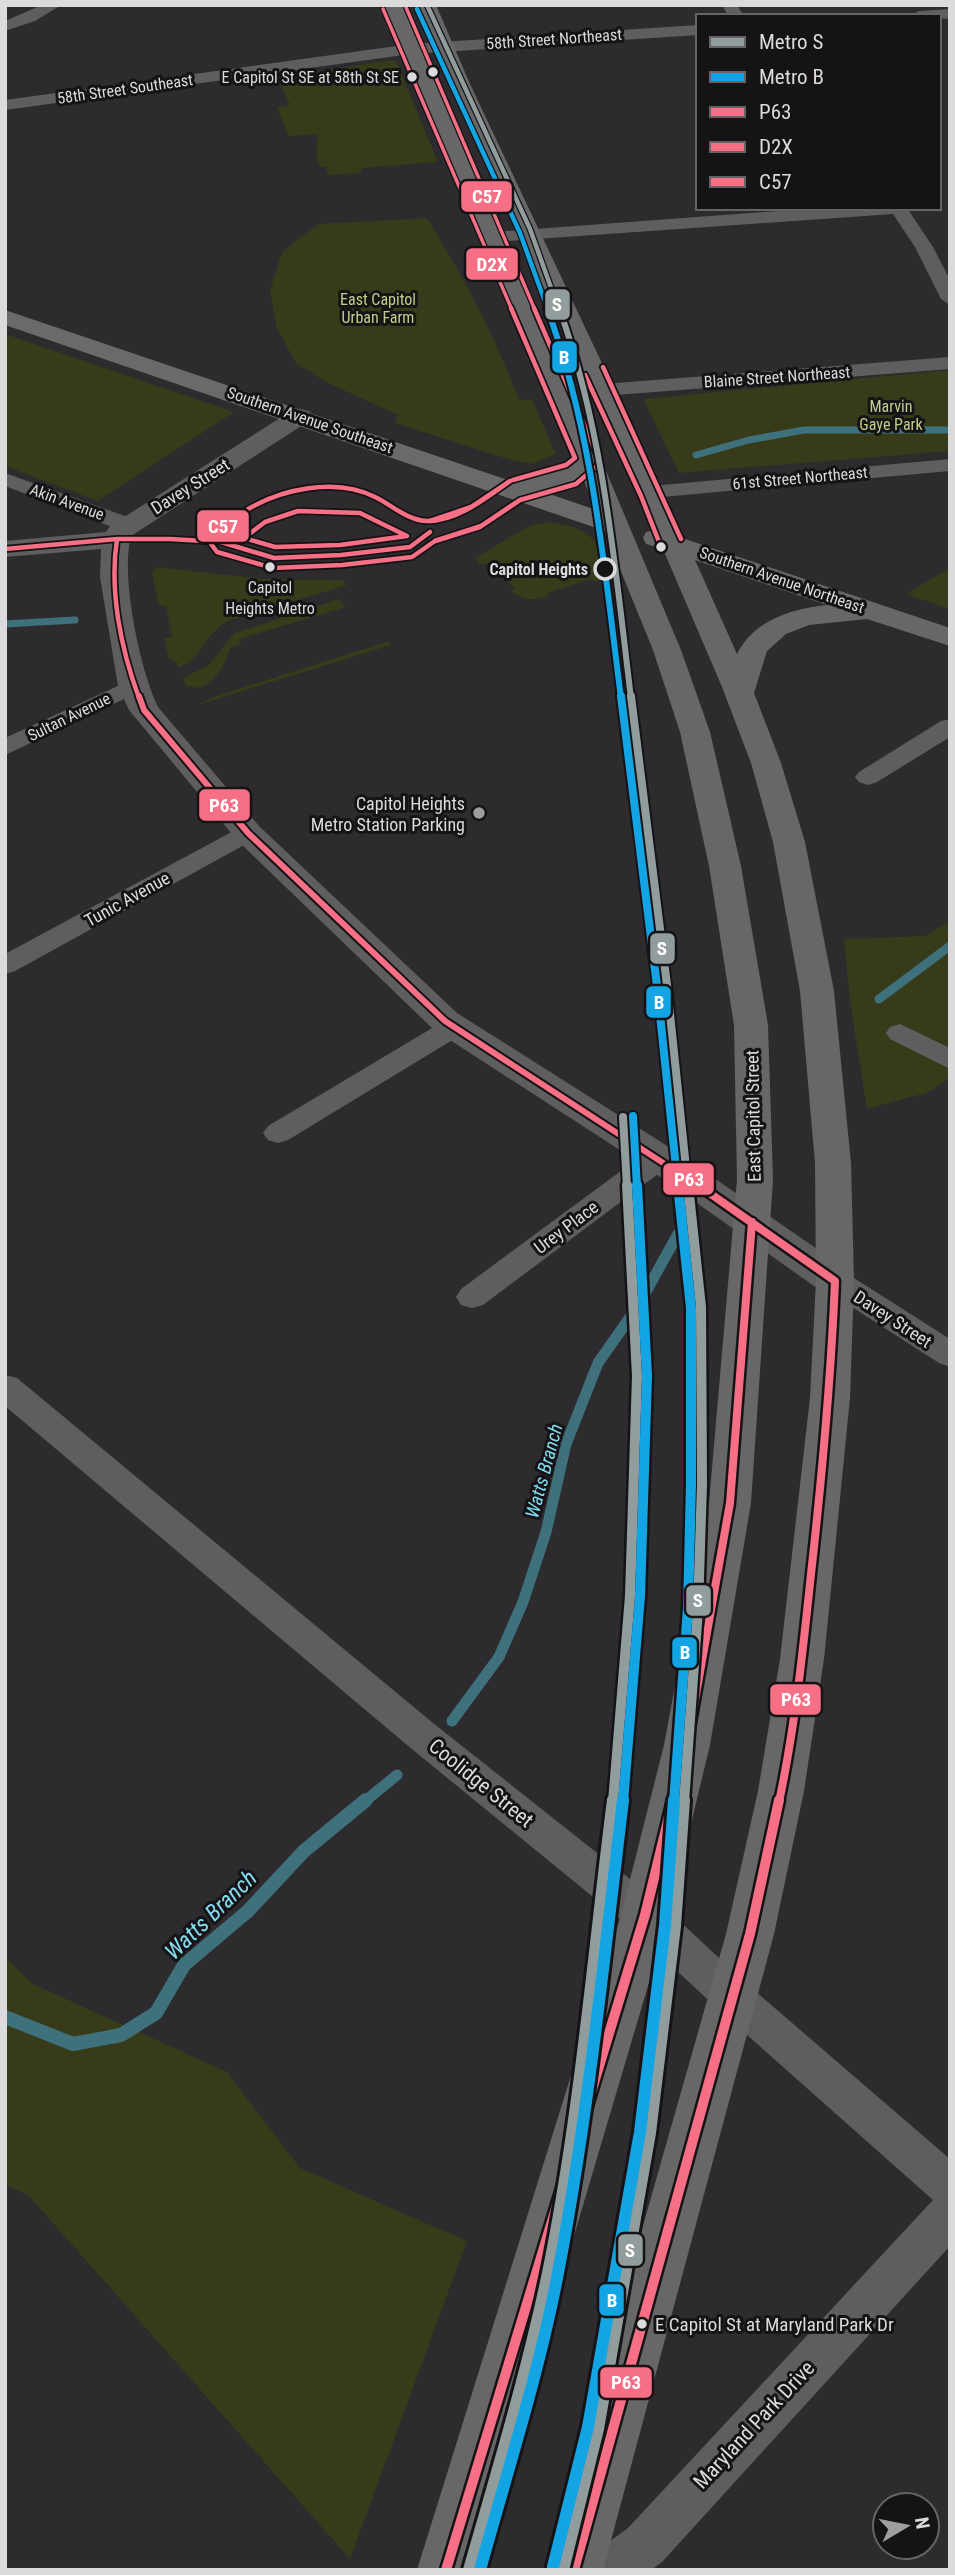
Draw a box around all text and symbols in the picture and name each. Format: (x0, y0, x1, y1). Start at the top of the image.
legend (696, 14, 941, 210)
street label: 58th Street Northeast (486, 25, 623, 53)
text: Metro S (759, 30, 823, 54)
unlabelled marker (426, 65, 440, 79)
text: Metro B (759, 65, 824, 89)
place label: E Capitol St SE at 58th St SE (222, 68, 399, 87)
street label: 58th Street Southeast (56, 70, 194, 108)
marker: E Capitol St SE at 58th St SE (405, 70, 419, 84)
text: P63 (759, 100, 791, 124)
text: D2X (759, 135, 793, 159)
text: C57 (759, 170, 792, 194)
line badge: C57 (460, 180, 513, 213)
text: C57 (472, 185, 502, 208)
line badge: D2X (465, 247, 519, 281)
text: D2X (477, 253, 508, 276)
line badge: S (544, 288, 571, 321)
park label: East Capitol Urban Farm (340, 290, 416, 327)
text: S (552, 293, 562, 316)
line badge: B (551, 340, 578, 374)
text: B (559, 346, 569, 369)
street label: Blaine Street Northeast (703, 362, 851, 392)
street label: Southern Avenue Southeast (225, 383, 395, 457)
park label: Marvin Gaye Park (859, 397, 923, 434)
street label: Davey Street (147, 454, 233, 518)
street label: 61st Street Northeast (732, 463, 869, 493)
street label: Akin Avenue (27, 480, 107, 524)
line badge: C57 (196, 509, 250, 543)
text: C57 (208, 515, 238, 538)
unlabelled marker (654, 540, 668, 554)
street label: Southern Avenue Northeast (697, 543, 867, 617)
marker: Capitol Heights (594, 558, 616, 580)
marker: Capitol Heights Metro (263, 560, 277, 574)
place label: Capitol Heights (489, 560, 588, 579)
place label: Capitol Heights Metro (225, 578, 315, 618)
street label: Sultan Avenue (25, 689, 113, 745)
line badge: P63 (198, 788, 251, 822)
place label: Capitol Heights Metro Station Parking (311, 793, 465, 835)
text: P63 (209, 794, 239, 817)
marker: Capitol Heights Metro Station Parking (471, 805, 487, 821)
street label: Tunic Avenue (81, 867, 173, 931)
line badge: S (649, 932, 676, 965)
text: S (657, 937, 667, 960)
line badge: B (645, 985, 672, 1019)
text: B (654, 991, 664, 1014)
street label: East Capitol Street (741, 1050, 765, 1182)
line badge: P63 (662, 1162, 715, 1196)
text: P63 (674, 1168, 704, 1191)
street label: Urey Place (530, 1196, 602, 1258)
street label: Davey Street (850, 1286, 936, 1352)
water label: Watts Branch (520, 1421, 568, 1521)
line badge: S (685, 1584, 712, 1617)
text: S (693, 1589, 703, 1612)
line badge: B (671, 1636, 698, 1669)
text: B (680, 1641, 690, 1664)
line badge: P63 (769, 1683, 822, 1716)
text: P63 (781, 1688, 811, 1711)
street label: Coolidge Street (424, 1734, 538, 1832)
water label: Watts Branch (160, 1865, 262, 1965)
line badge: S (617, 2233, 644, 2267)
text: S (625, 2239, 635, 2262)
line badge: B (598, 2283, 625, 2317)
text: B (607, 2289, 617, 2312)
place label: E Capitol St at Maryland Park Dr (655, 2313, 894, 2336)
marker: E Capitol St at Maryland Park Dr (635, 2317, 649, 2331)
street label: Maryland Park Drive (689, 2356, 819, 2494)
line badge: P63 (599, 2366, 653, 2399)
text: P63 (611, 2371, 641, 2394)
north arrow (871, 2491, 941, 2561)
text: N (910, 2515, 935, 2531)

